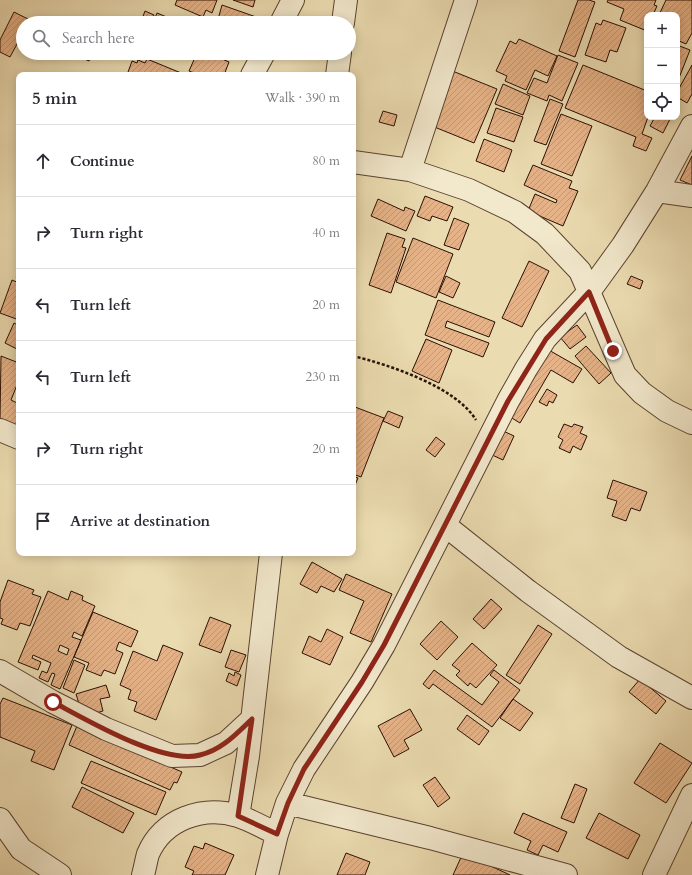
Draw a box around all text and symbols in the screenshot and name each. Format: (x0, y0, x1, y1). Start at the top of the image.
map controls (644, 12, 680, 120)
button: + (644, 12, 680, 48)
search box (16, 16, 356, 60)
icon: search (30, 27, 52, 49)
text: Search here (62, 28, 135, 48)
button: − (644, 48, 680, 84)
button: locate (644, 84, 680, 120)
text: 5 min (32, 87, 77, 110)
text: Walk · 390 m (265, 89, 340, 107)
icon: ahead (32, 150, 54, 172)
text: Continue (70, 151, 135, 171)
text: 80 m (312, 152, 340, 170)
icon: right (32, 222, 54, 244)
text: Turn right (70, 223, 143, 243)
text: 40 m (312, 224, 340, 242)
icon: left (32, 294, 54, 316)
text: Turn left (70, 295, 131, 315)
text: 20 m (312, 296, 340, 314)
route end (604, 342, 622, 360)
icon: left (32, 366, 54, 388)
text: Turn left (70, 367, 131, 387)
text: 230 m (306, 368, 340, 386)
icon: right (32, 438, 54, 460)
text: Turn right (70, 439, 143, 459)
text: 20 m (312, 440, 340, 458)
icon: arrive (32, 510, 54, 532)
text: Arrive at destination (70, 511, 210, 531)
route start (44, 693, 62, 711)

